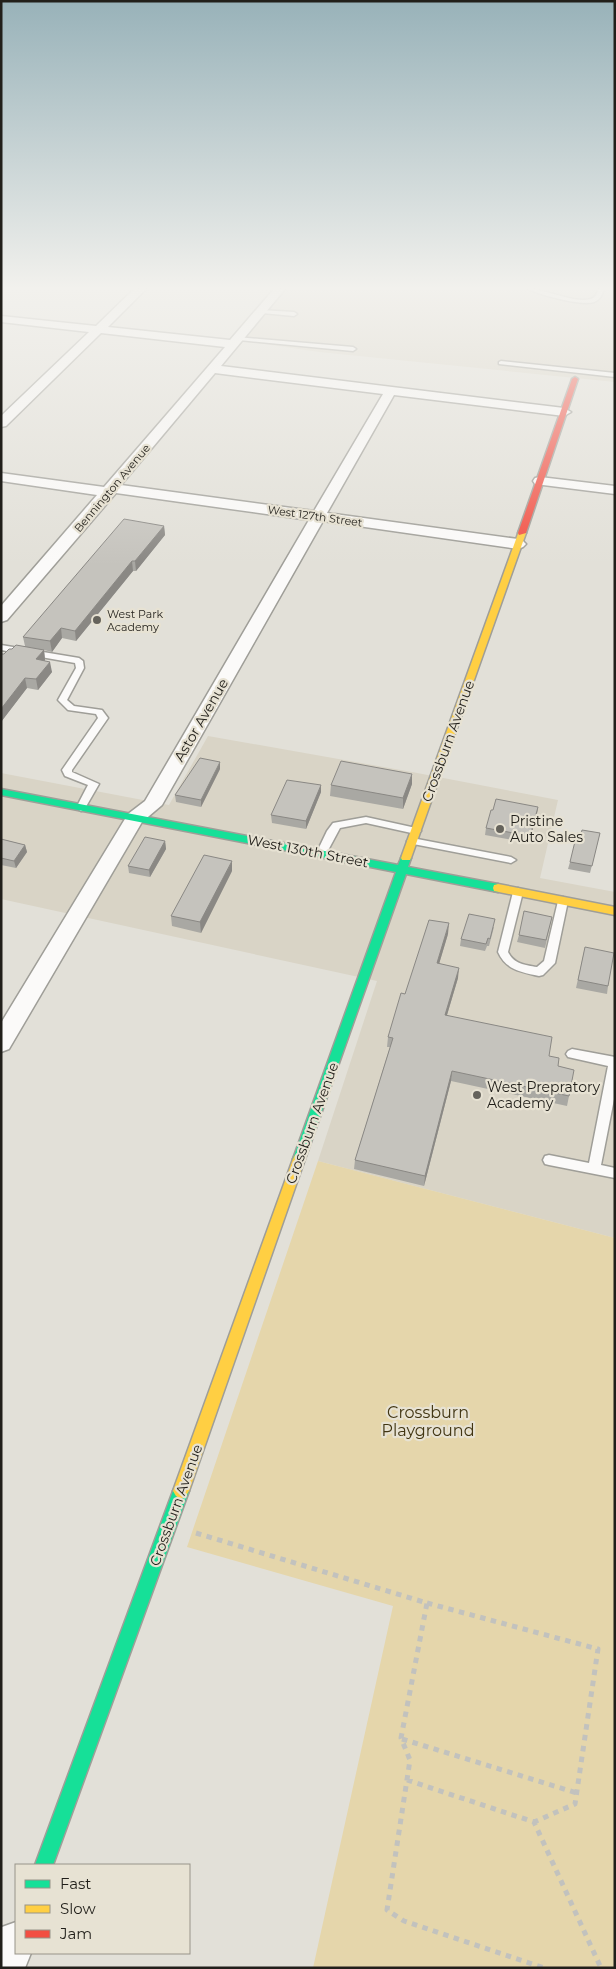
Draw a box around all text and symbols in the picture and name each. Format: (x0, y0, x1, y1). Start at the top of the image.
street label: Bennington Avenue (71, 441, 153, 535)
street label: West 127th Street (267, 502, 364, 530)
place label: West Park Academy (107, 607, 164, 634)
marker: West Park Academy (91, 614, 103, 626)
street label: Astor Avenue (170, 675, 232, 765)
street label: Crossburn Avenue (418, 678, 478, 804)
place label: Pristine Auto Sales (510, 812, 583, 846)
marker: Pristine Auto Sales (494, 823, 506, 835)
street label: West 130th Street (246, 830, 370, 872)
street label: Crossburn Avenue (282, 1060, 342, 1186)
place label: West Prepratory Academy (487, 1078, 601, 1112)
marker: West Prepratory Academy (471, 1089, 483, 1101)
park label: Crossburn Playground (382, 1403, 474, 1440)
street label: Crossburn Avenue (146, 1442, 206, 1568)
legend (15, 1864, 190, 1954)
text: Fast (60, 1874, 91, 1893)
text: Slow (60, 1899, 96, 1918)
text: Jam (59, 1924, 92, 1943)

